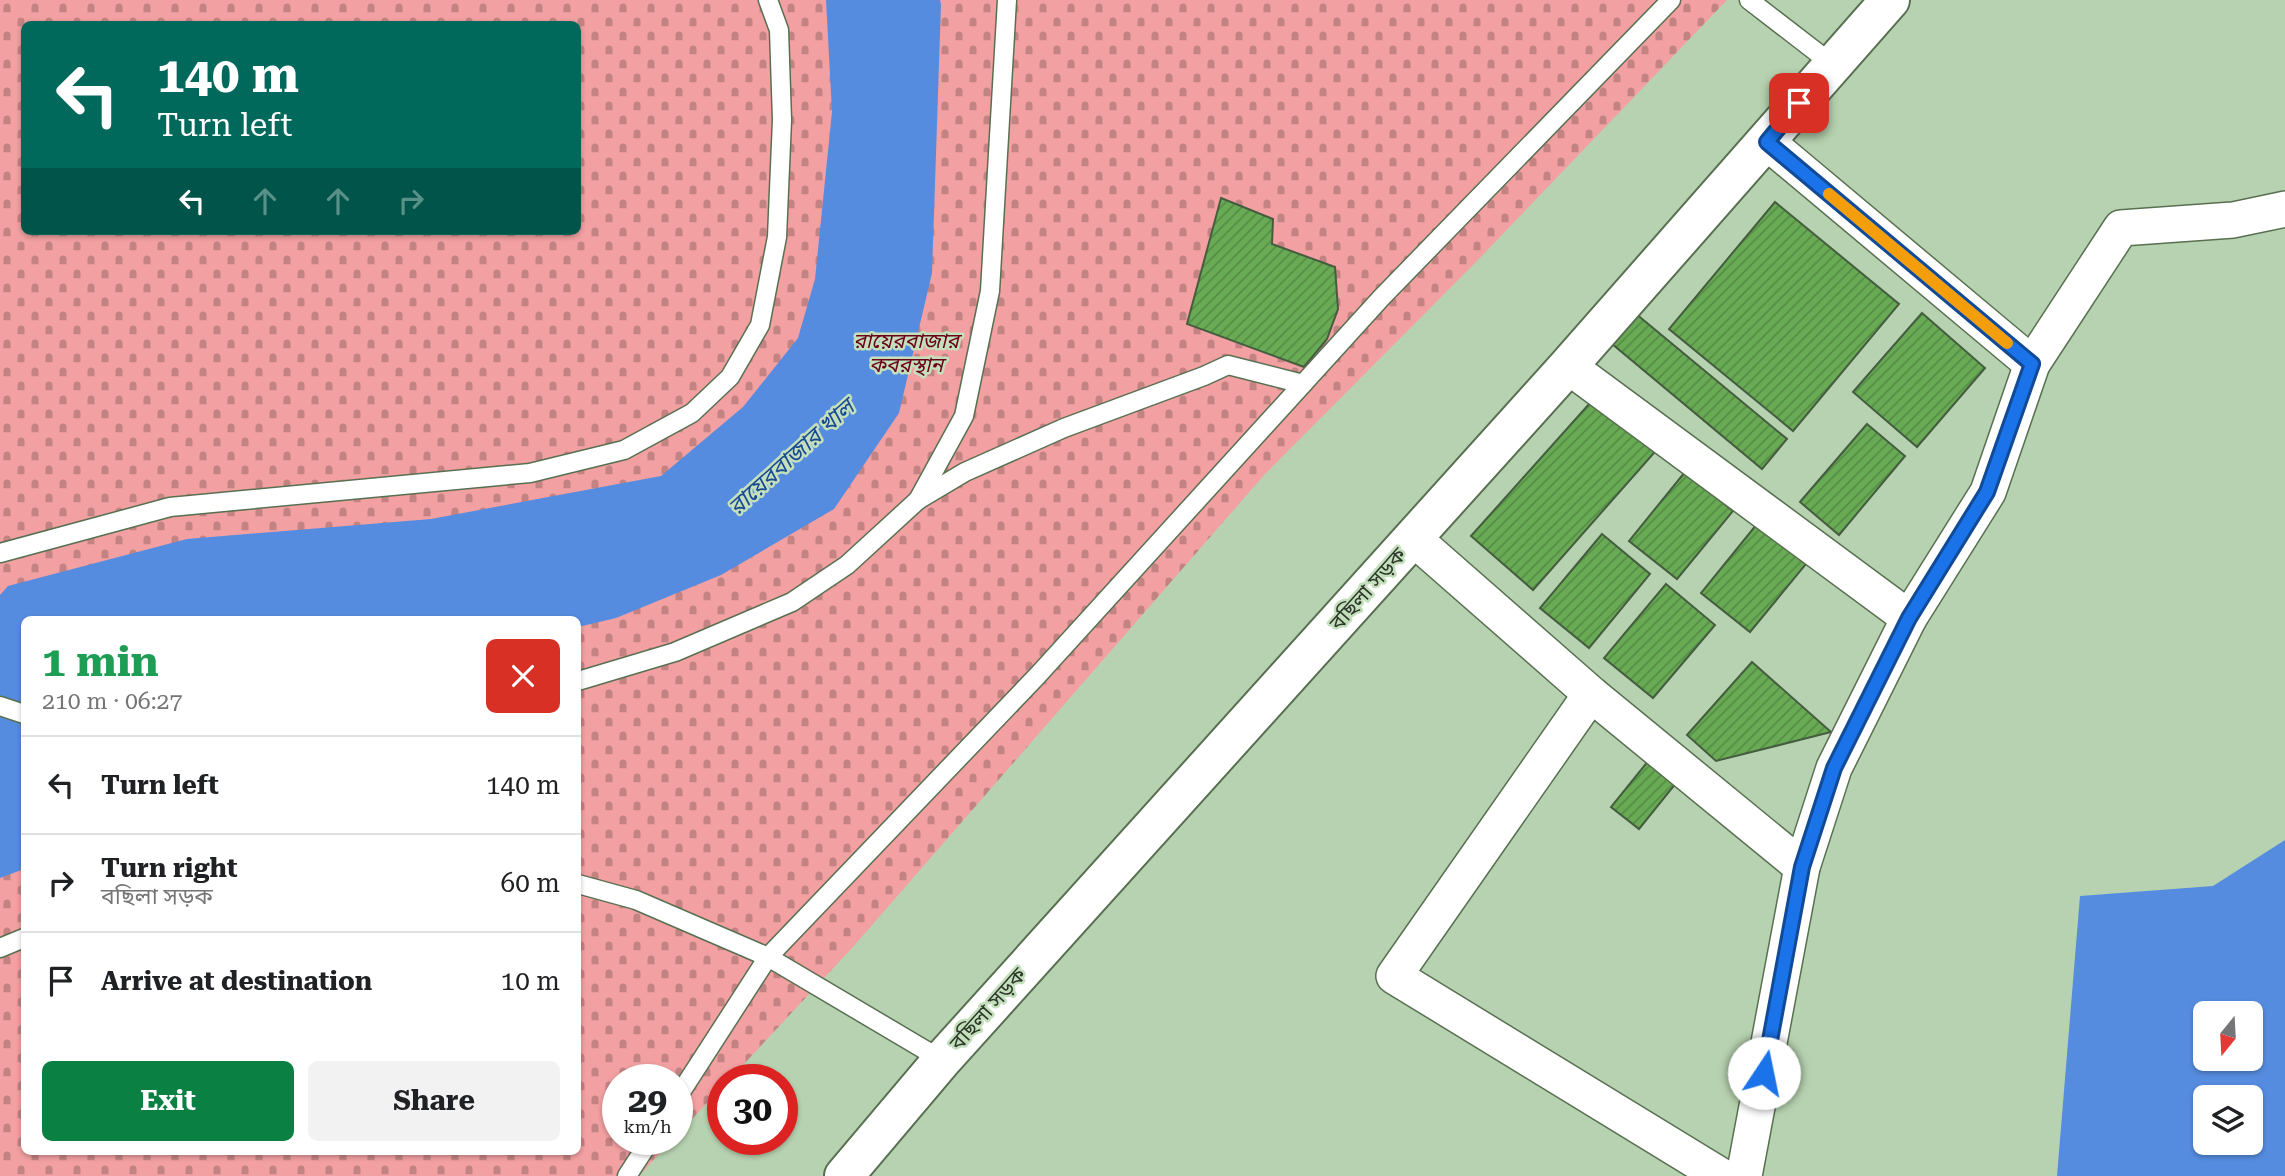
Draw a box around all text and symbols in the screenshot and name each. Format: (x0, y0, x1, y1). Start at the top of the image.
text: 140 m (157, 47, 299, 104)
icon: left (42, 49, 133, 140)
pin (1769, 73, 1829, 133)
icon: arrive (1780, 84, 1818, 122)
text: Turn left (157, 106, 292, 144)
icon: left (173, 182, 211, 220)
icon: ahead (246, 182, 284, 220)
icon: ahead (319, 182, 357, 220)
icon: right (392, 182, 430, 220)
park label: রায়েরবাজার কবরস্থান (853, 329, 962, 377)
water label: রায়েরবাজার খাল (723, 391, 863, 521)
street label: বছিলা সড়ক (1324, 542, 1412, 636)
text: 1 min (42, 637, 159, 686)
button: close (486, 639, 560, 713)
text: 210 m · 06:27 (42, 688, 182, 715)
icon: left (42, 766, 80, 804)
text: Turn left (101, 770, 219, 800)
text: 140 m (486, 770, 560, 800)
text: Turn right (101, 853, 237, 883)
icon: right (42, 864, 80, 902)
text: 60 m (501, 868, 560, 898)
text: বছিলা সড়ক (101, 883, 213, 910)
icon: arrive (42, 962, 80, 1000)
street label: বছিলা সড়ক (944, 962, 1032, 1056)
text: Arrive at destination (101, 966, 372, 996)
text: 10 m (501, 966, 560, 996)
north arrow (2193, 1001, 2263, 1071)
map controls (2193, 1001, 2263, 1155)
position arrow (1727, 1036, 1801, 1110)
button: Exit (42, 1061, 294, 1141)
button: Share (308, 1061, 560, 1141)
speed limit sign: 30 (707, 1064, 798, 1155)
text: 29 (628, 1080, 667, 1121)
button: layers (2193, 1085, 2263, 1155)
text: km/h (623, 1116, 672, 1137)

